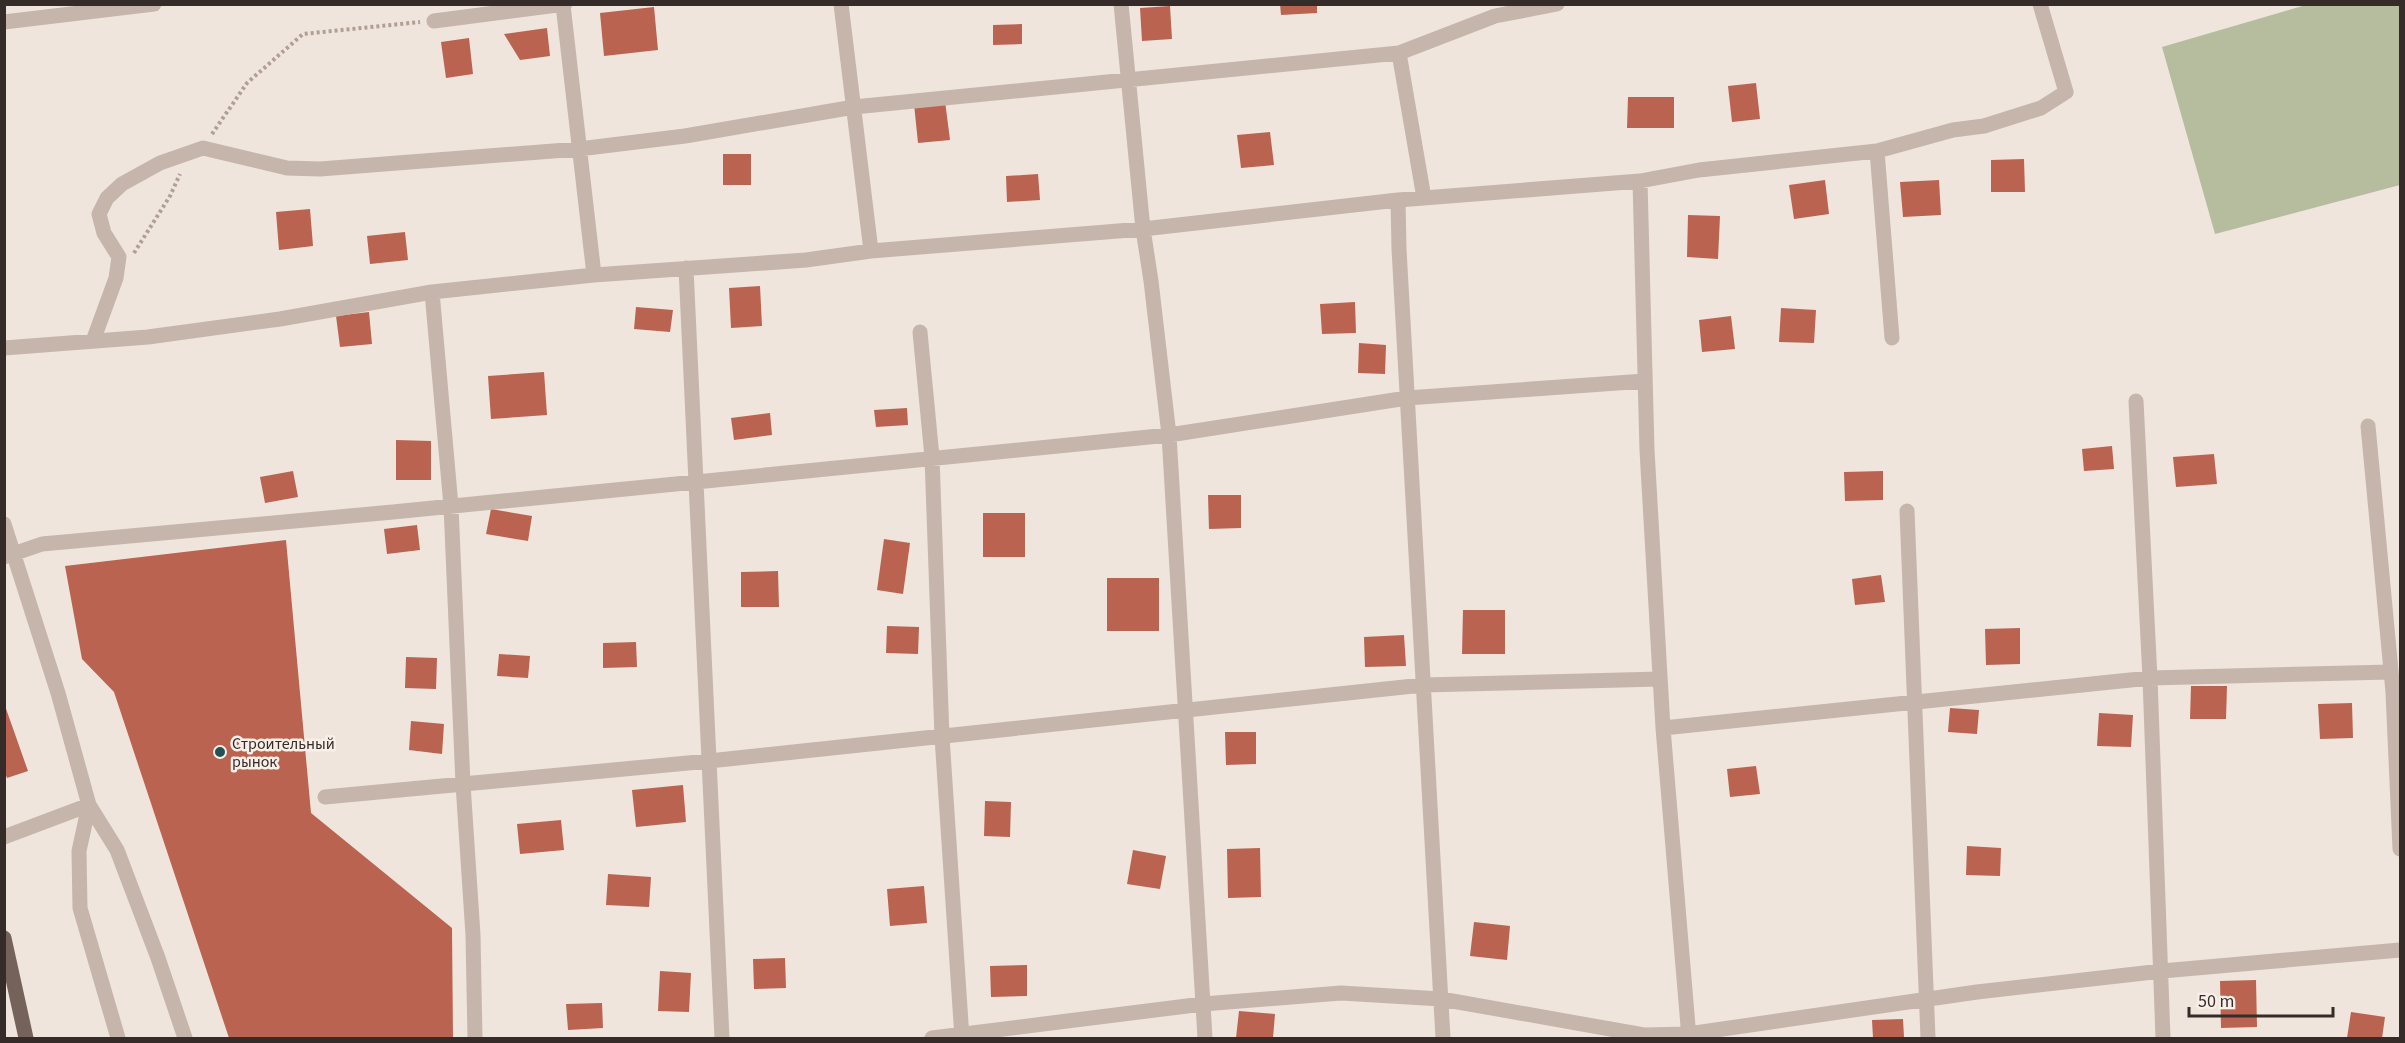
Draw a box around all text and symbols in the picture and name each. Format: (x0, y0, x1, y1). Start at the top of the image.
place label: Строительный рынок (232, 733, 335, 773)
marker: Строительный рынок (213, 745, 227, 759)
scale bar (2189, 980, 2333, 1018)
text: 50 m (2198, 989, 2234, 1014)

